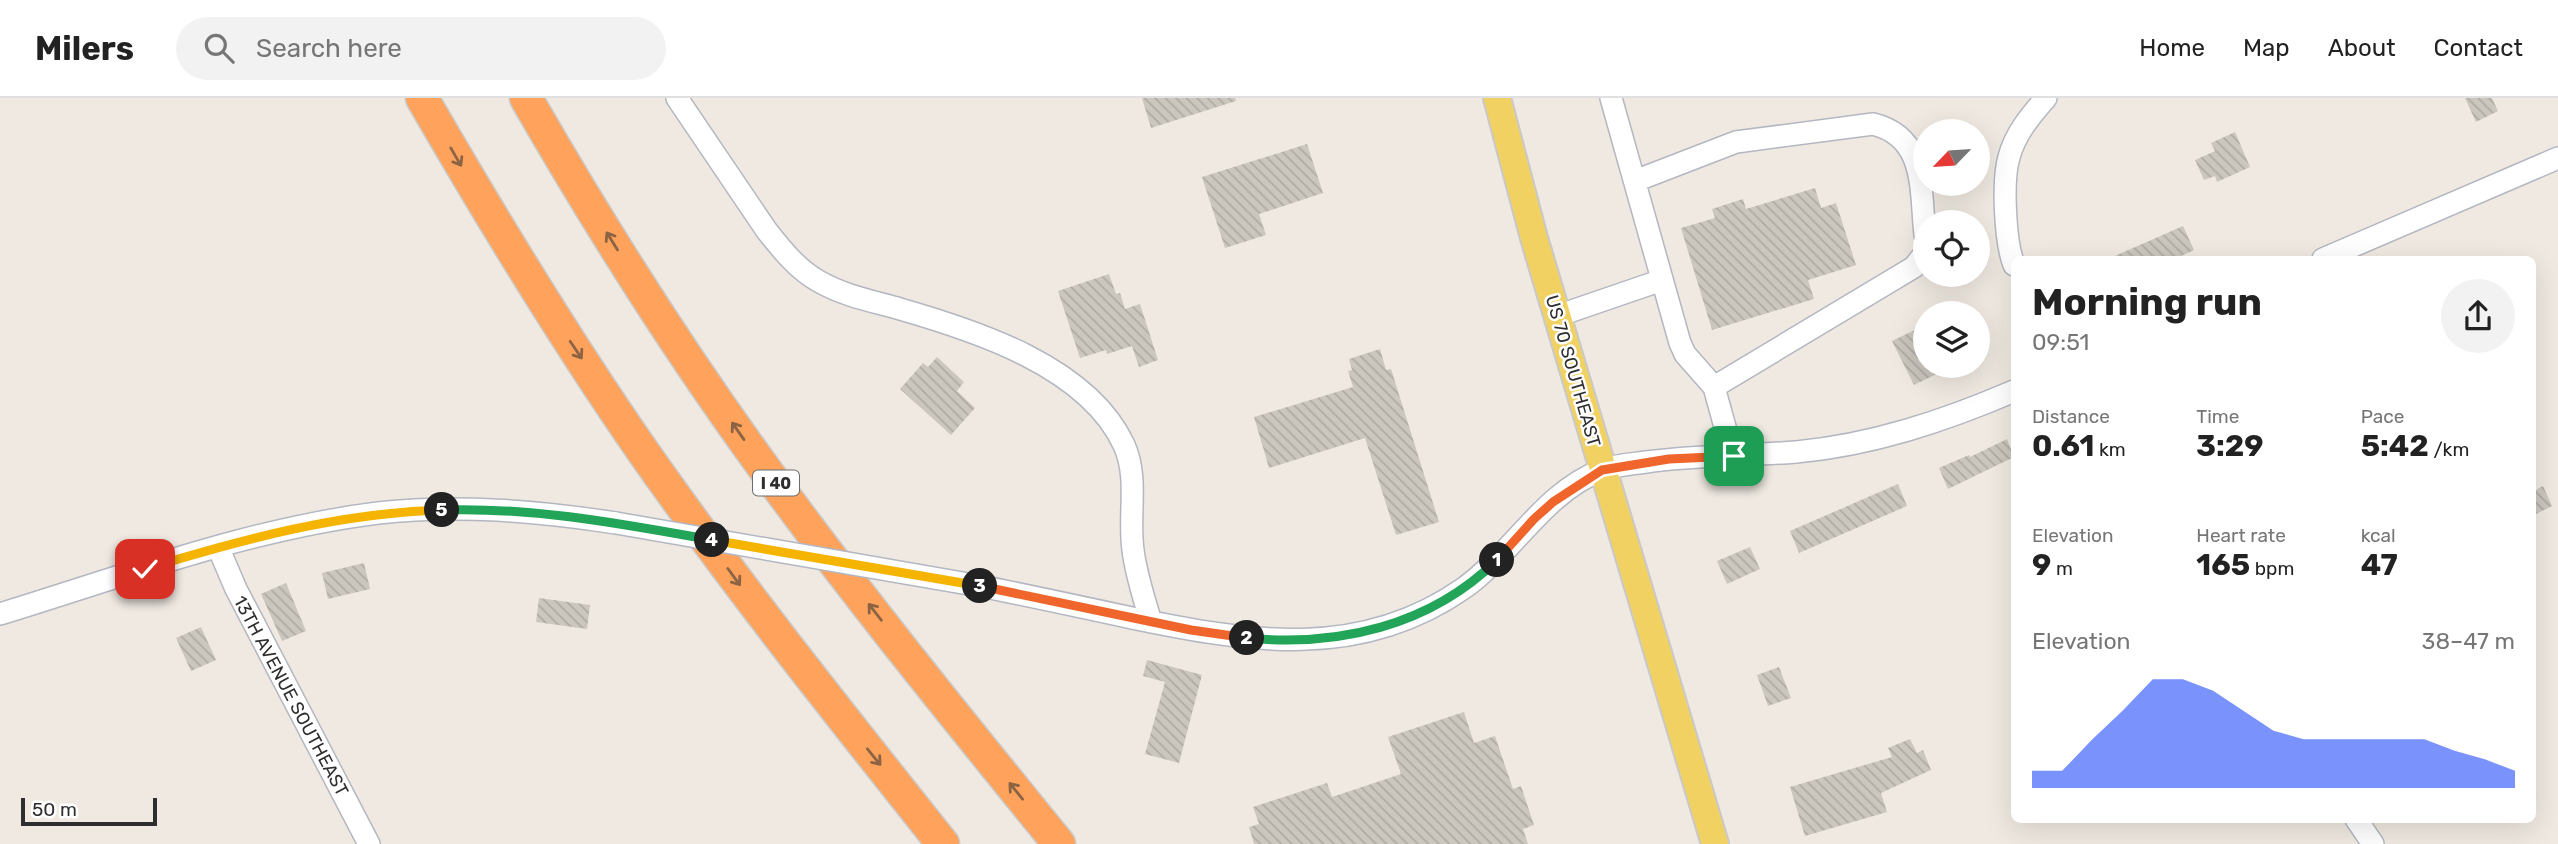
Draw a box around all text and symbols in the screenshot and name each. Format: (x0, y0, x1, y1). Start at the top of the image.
search box (176, 17, 666, 80)
text: Milers (35, 29, 134, 68)
icon: search (200, 29, 238, 67)
text: Search here (256, 33, 402, 64)
text: Home (2139, 34, 2205, 62)
text: Map (2243, 34, 2290, 62)
text: About (2328, 34, 2396, 62)
text: Contact (2434, 34, 2523, 62)
north arrow (1913, 119, 1990, 196)
map controls (1913, 119, 1990, 378)
one-way arrow (450, 147, 464, 167)
button: locate (1913, 210, 1990, 287)
one-way arrow (605, 232, 619, 252)
text: Morning run (2032, 279, 2262, 325)
button: share (2441, 279, 2515, 353)
street label: US 70 SOUTHEAST (1541, 293, 1605, 449)
button: layers (1913, 301, 1990, 378)
text: 09:51 (2032, 328, 2089, 356)
one-way arrow (569, 340, 583, 360)
text: Distance (2032, 405, 2110, 428)
text: Time (2196, 405, 2239, 428)
text: Pace (2361, 405, 2404, 428)
one-way arrow (731, 422, 745, 441)
pin (1704, 426, 1764, 486)
text: 0.61 (2032, 428, 2094, 464)
text: 3:29 (2196, 428, 2264, 464)
text: 5:42 (2361, 428, 2429, 464)
icon: arrive (1715, 437, 1753, 475)
text: km (2094, 438, 2126, 461)
text: /km (2429, 438, 2469, 461)
road number: I 40 (753, 470, 799, 496)
pin: 5 (424, 492, 460, 528)
text: 5 (435, 498, 448, 521)
pin: 4 (694, 522, 730, 558)
text: Elevation (2032, 524, 2113, 547)
text: Heart rate (2196, 524, 2286, 547)
text: kcal (2361, 524, 2396, 547)
text: 4 (705, 528, 718, 551)
pin (115, 539, 175, 599)
pin: 1 (1480, 542, 1514, 578)
text: 9 (2032, 547, 2051, 583)
text: 165 (2196, 547, 2250, 583)
text: 47 (2361, 547, 2398, 583)
text: 1 (1492, 548, 1501, 571)
icon: check (126, 550, 164, 588)
text: m (2051, 557, 2073, 580)
text: bpm (2250, 557, 2294, 580)
one-way arrow (727, 567, 741, 586)
pin: 3 (962, 568, 998, 603)
text: 3 (973, 574, 986, 597)
street label: 13TH AVENUE SOUTHEAST (229, 592, 353, 800)
one-way arrow (868, 604, 883, 622)
pin: 2 (1230, 620, 1264, 656)
text: 2 (1240, 626, 1253, 649)
text: Elevation (2032, 627, 2131, 655)
text: 38–47 m (2422, 627, 2515, 655)
one-way arrow (866, 747, 881, 766)
one-way arrow (1008, 783, 1024, 801)
scale bar (21, 795, 158, 827)
text: 50 m (32, 798, 77, 821)

